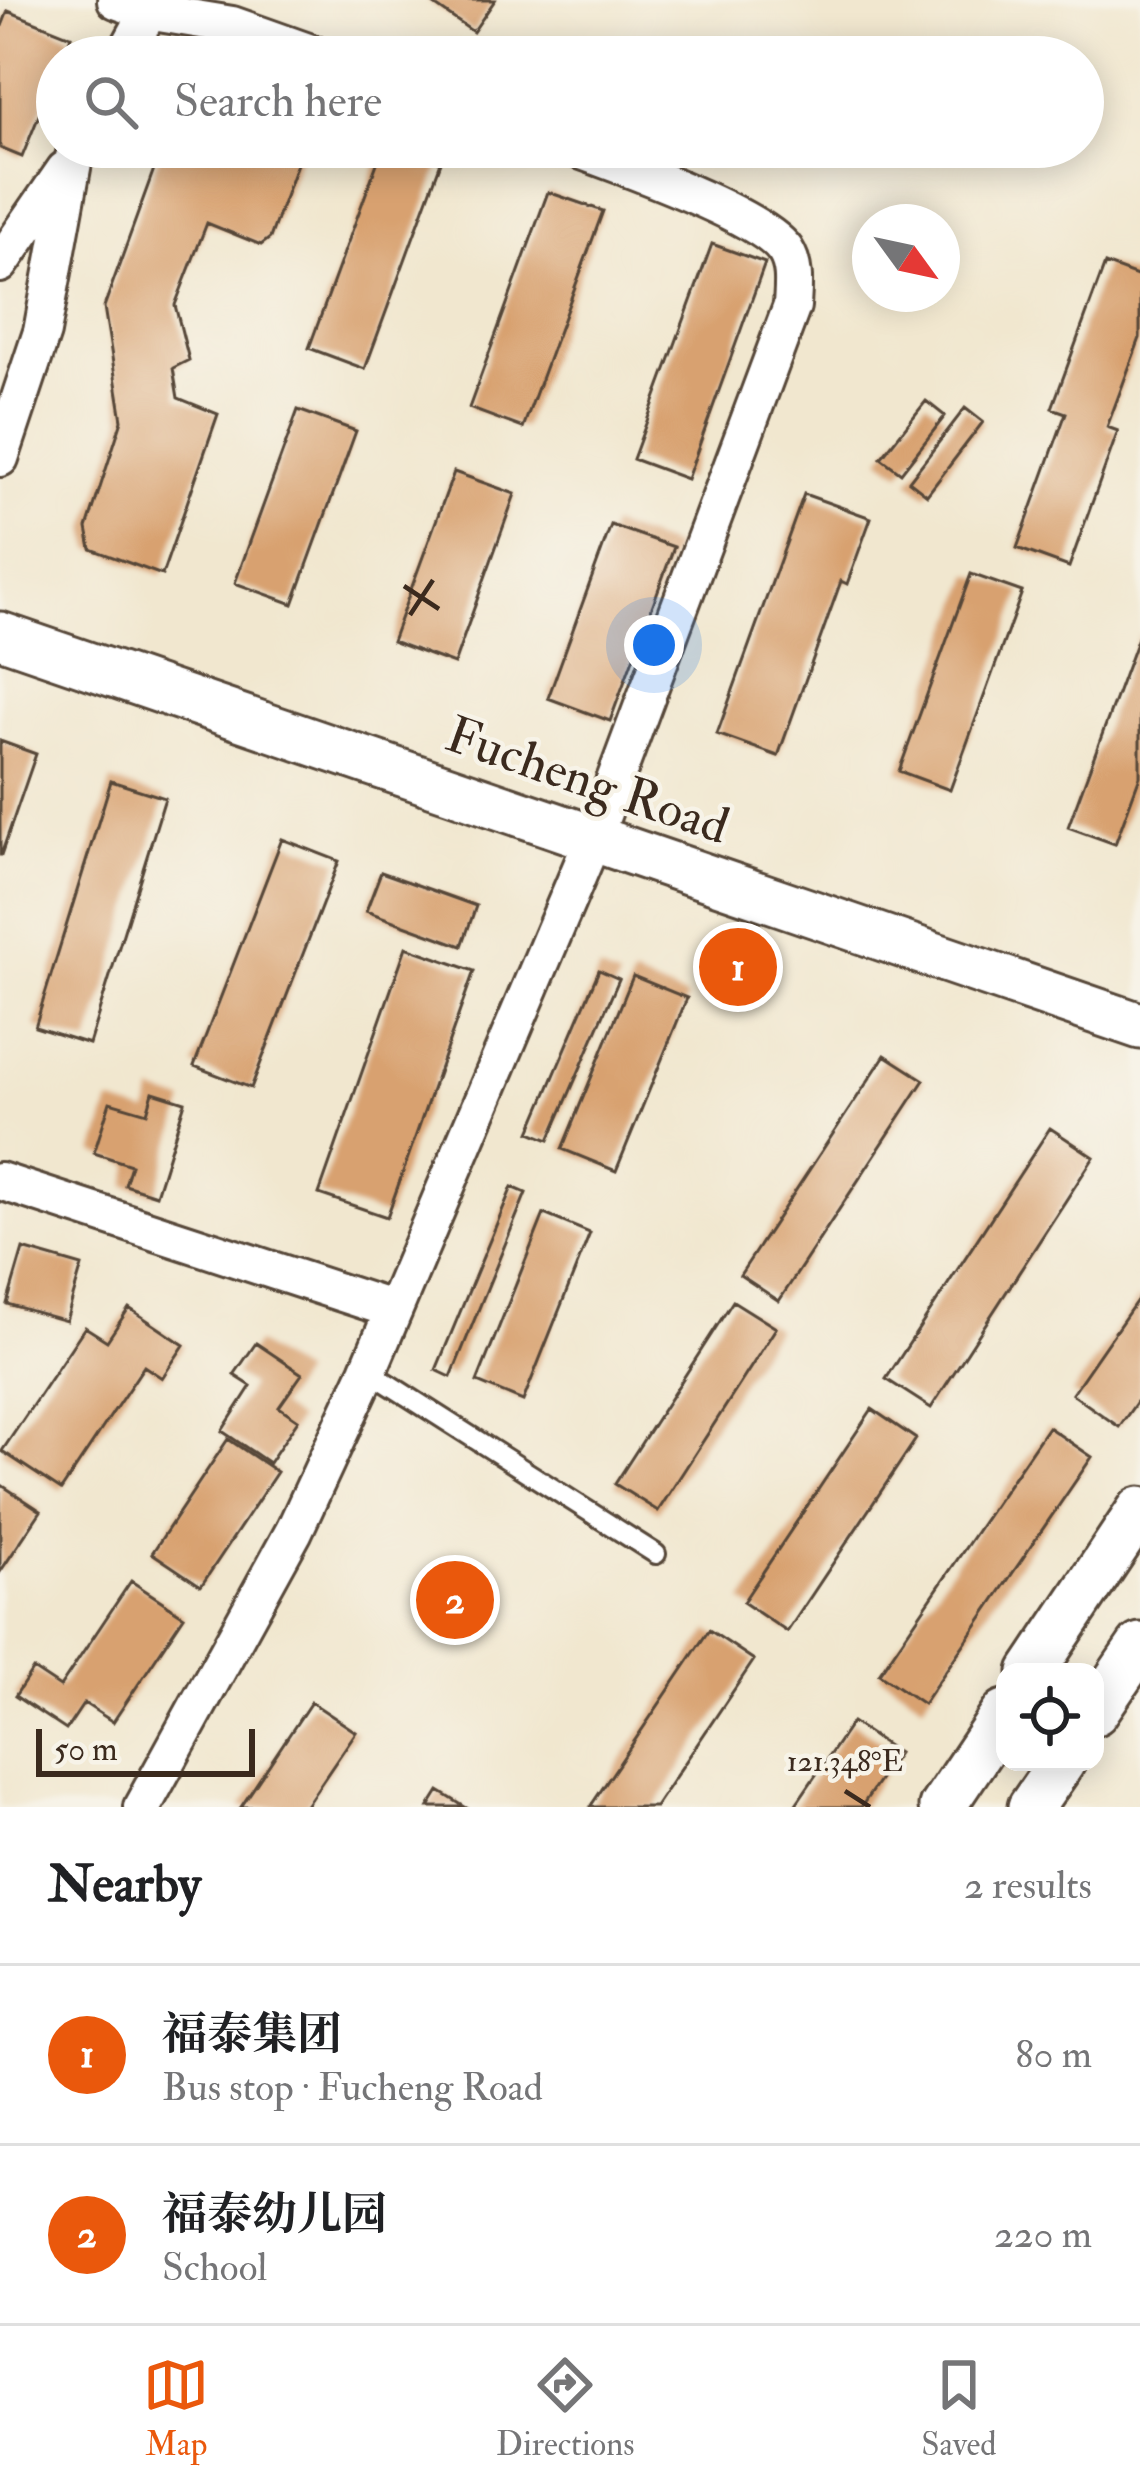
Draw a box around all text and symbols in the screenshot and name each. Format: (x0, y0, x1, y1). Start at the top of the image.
search box (36, 36, 1104, 168)
icon: search (78, 69, 144, 135)
text: Search here (174, 74, 382, 130)
north arrow (852, 204, 960, 312)
your location (624, 615, 684, 675)
street label: Fucheng Road (438, 703, 737, 859)
pin: 1 (699, 922, 777, 1012)
pin: 2 (416, 1555, 494, 1645)
map controls (996, 1663, 1104, 1771)
button: locate (996, 1663, 1104, 1771)
scale bar (36, 1723, 255, 1776)
text: 50 m (54, 1729, 118, 1770)
text: 121.348°E (787, 1743, 903, 1780)
text: Nearby (48, 1853, 201, 1917)
text: 2 results (964, 1861, 1092, 1910)
text: 福泰集团 (162, 2007, 342, 2063)
text: 1 (80, 2030, 94, 2079)
text: 80 m (1015, 2030, 1092, 2079)
text: Bus stop · Fucheng Road (162, 2063, 543, 2112)
text: 福泰幼儿园 (162, 2187, 387, 2243)
text: 2 (77, 2210, 97, 2259)
text: 220 m (994, 2210, 1092, 2259)
text: School (162, 2243, 267, 2292)
tab: Map (143, 2352, 209, 2465)
tab: Directions (496, 2352, 635, 2465)
tab: Saved (921, 2352, 997, 2465)

